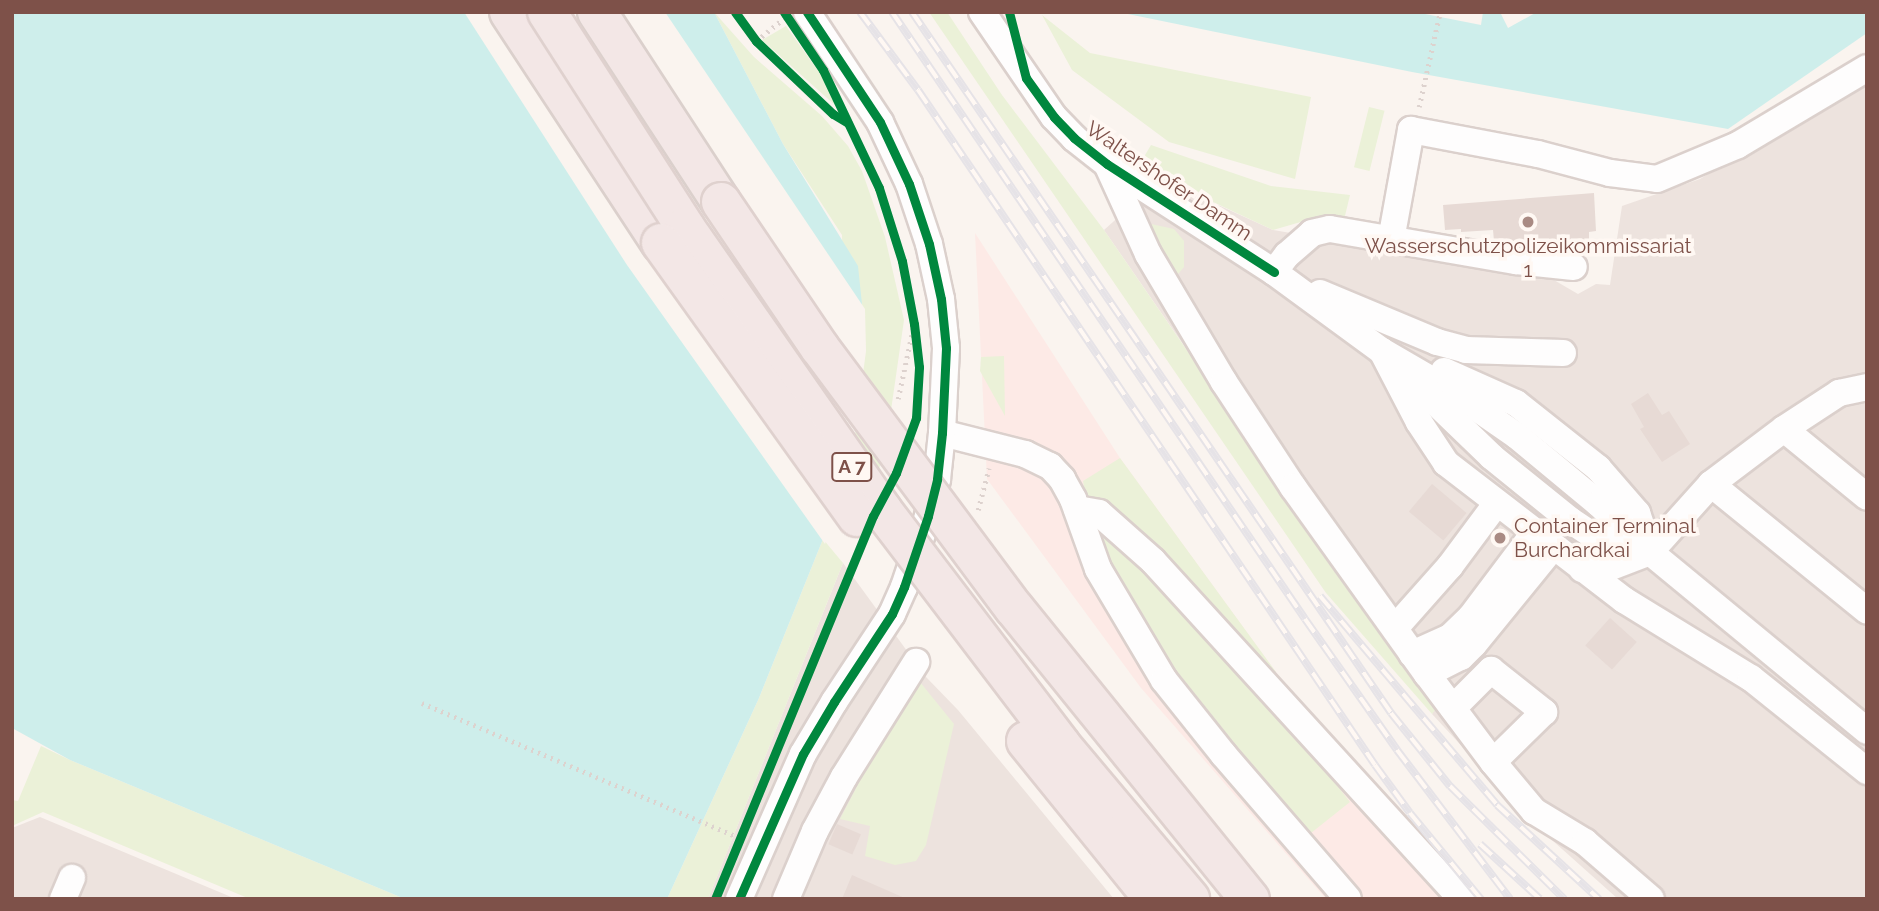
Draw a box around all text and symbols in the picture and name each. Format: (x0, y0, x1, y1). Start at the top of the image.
street label: Waltershofer Damm (1081, 116, 1257, 246)
marker: Wasserschutzpolizeikommissariat 1 (1520, 214, 1536, 230)
place label: Wasserschutzpolizeikommissariat 1 (1364, 233, 1692, 283)
road number: A 7 (831, 452, 873, 482)
place label: Container Terminal Burchardkai (1514, 513, 1697, 563)
marker: Container Terminal Burchardkai (1492, 530, 1508, 546)

